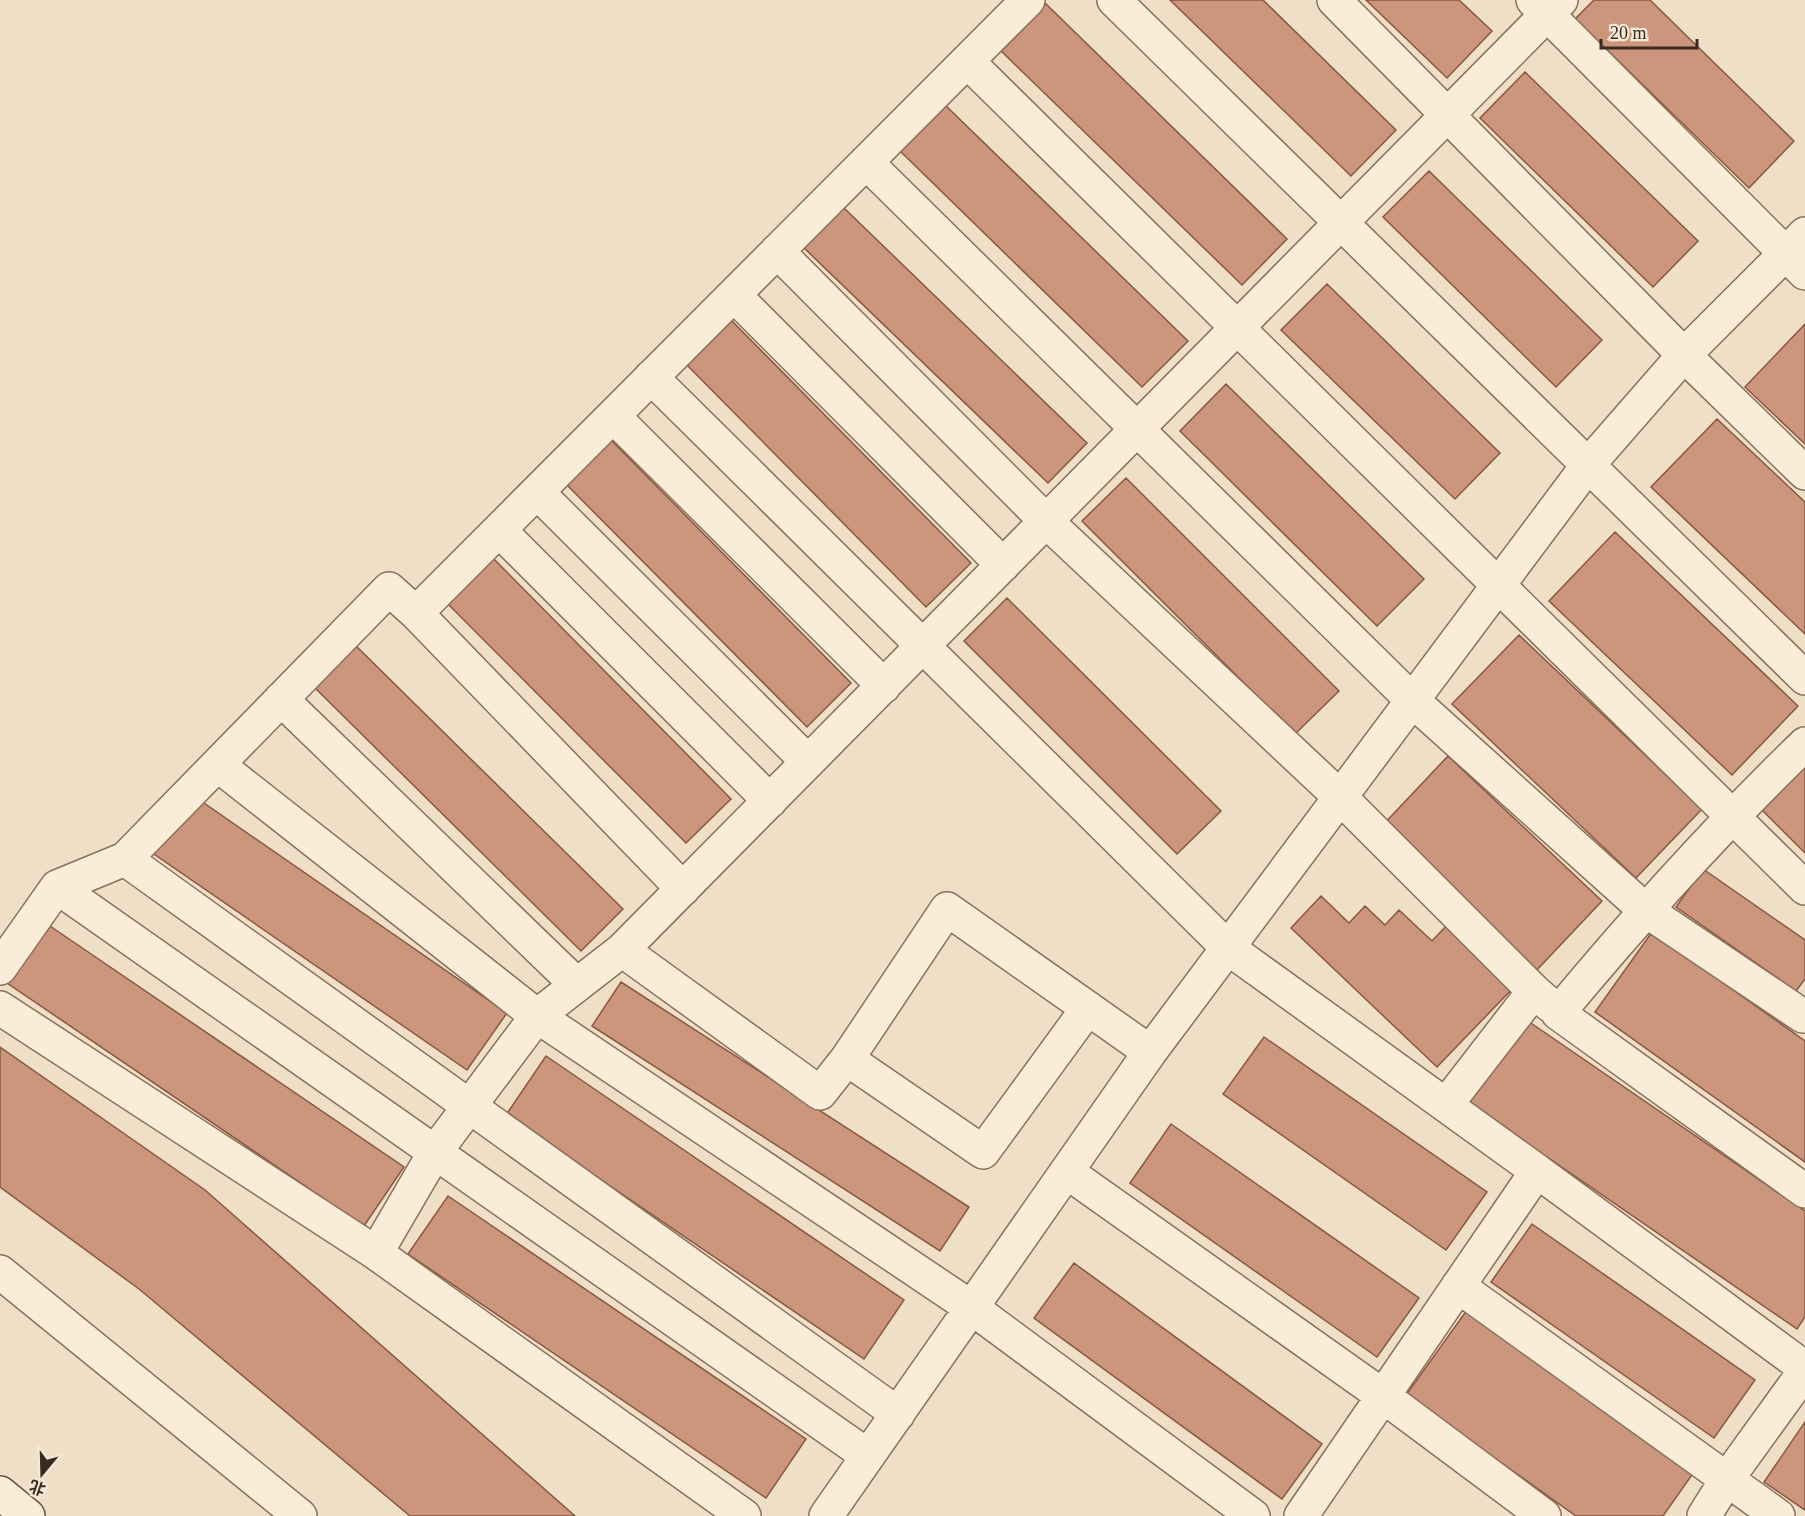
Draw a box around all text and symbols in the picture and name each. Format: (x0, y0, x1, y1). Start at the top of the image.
scale bar (1601, 12, 1697, 50)
text: 20 m (1610, 23, 1647, 43)
north arrow (12, 1444, 72, 1504)
text: 北 (27, 1477, 48, 1498)

